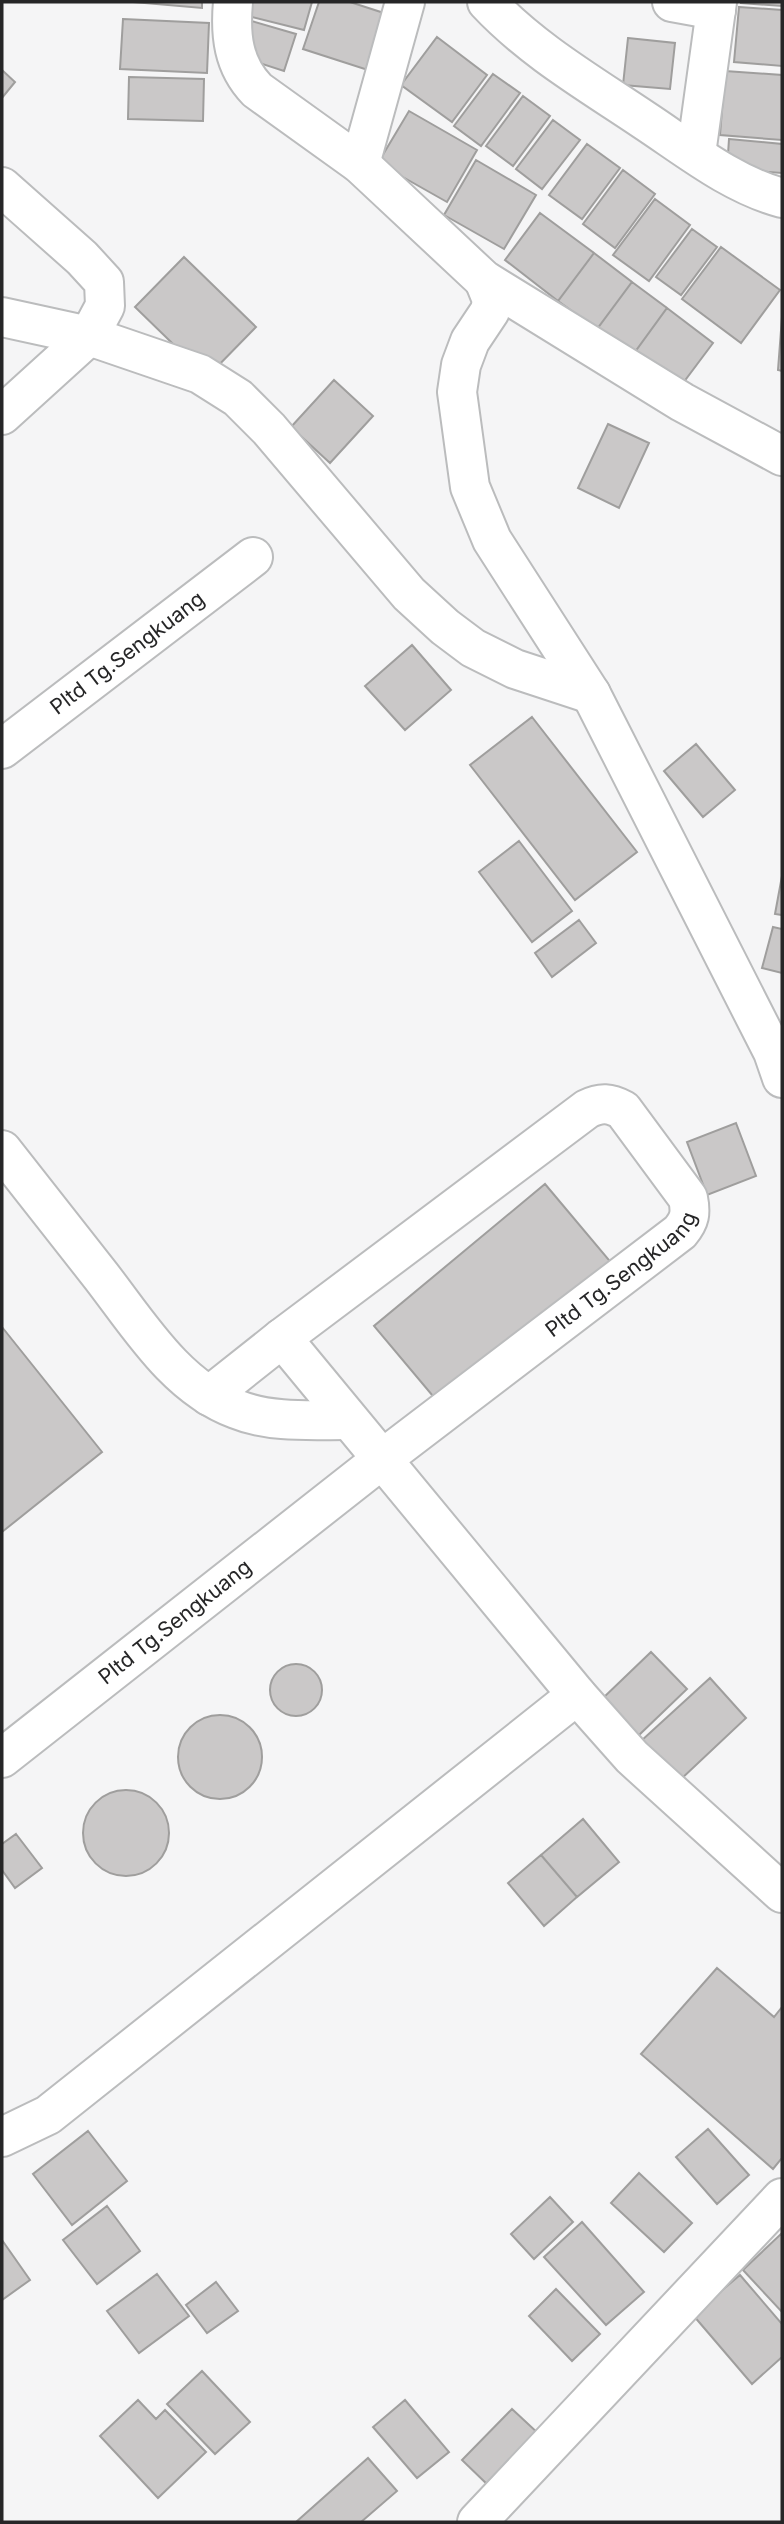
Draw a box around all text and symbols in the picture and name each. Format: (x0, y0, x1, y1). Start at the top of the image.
street label: Pltd Tg.Sengkuang (45, 586, 209, 719)
street label: Pltd Tg.Sengkuang (540, 1209, 701, 1342)
street label: Pltd Tg.Sengkuang (93, 1554, 256, 1689)

